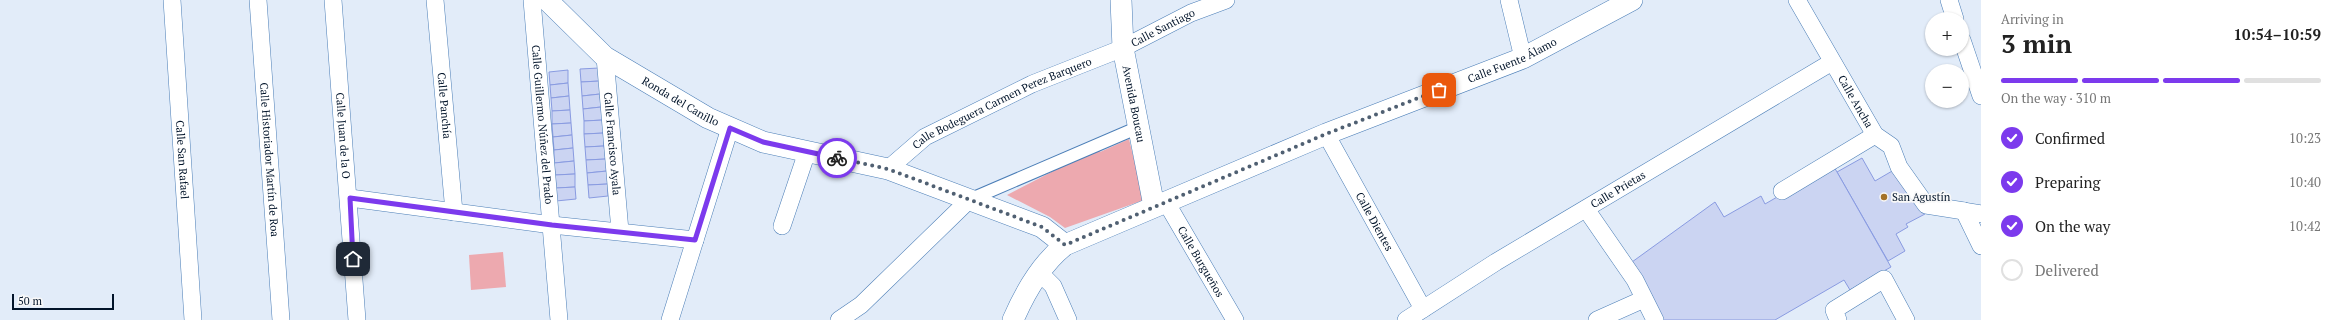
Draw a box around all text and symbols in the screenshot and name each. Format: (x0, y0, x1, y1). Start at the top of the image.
street label: Calle Santiago (1128, 5, 1197, 50)
text: Arriving in (2001, 10, 2064, 28)
map controls (1925, 12, 1969, 108)
button: + (1925, 12, 1969, 56)
text: 10:54–10:59 (2234, 24, 2321, 44)
text: 3 min (2001, 26, 2072, 60)
street label: Calle Fuente Álamo (1465, 34, 1559, 86)
street label: Calle Guillermo Núñez del Prado (529, 44, 556, 205)
street label: Calle Bodeguera Carmen Perez Barquero (909, 54, 1094, 152)
street label: Avenida Boucau (1120, 64, 1148, 144)
button: − (1925, 64, 1969, 108)
street label: Calle Panchía (435, 72, 454, 140)
street label: Calle Ancha (1835, 72, 1876, 131)
pin (1422, 73, 1456, 107)
street label: Ronda del Canillo (640, 74, 721, 129)
icon: bag (1428, 79, 1450, 101)
street label: Calle Historiador Martín de Roa (257, 82, 282, 238)
text: On the way · 310 m (2001, 89, 2111, 107)
street label: Calle Juan de la O (333, 92, 353, 179)
street label: Calle Francisco Ayala (601, 92, 624, 196)
street label: Calle San Rafael (173, 120, 192, 200)
icon: check (2001, 127, 2023, 149)
text: Confirmed (2035, 128, 2105, 148)
text: 10:23 (2289, 129, 2321, 147)
courier (817, 138, 857, 178)
icon: bike (826, 147, 848, 169)
street label: Calle Prietas (1588, 168, 1648, 211)
icon: check (2001, 171, 2023, 193)
text: Preparing (2035, 172, 2100, 192)
text: 10:40 (2289, 173, 2321, 191)
street label: Calle Dientes (1353, 190, 1397, 254)
place label: San Agustín (1892, 190, 1951, 204)
marker: San Agustín (1879, 192, 1889, 202)
icon: check (2001, 215, 2023, 237)
text: On the way (2035, 216, 2110, 236)
text: 10:42 (2289, 217, 2321, 235)
street label: Calle Burgueños (1175, 224, 1227, 300)
pin (336, 242, 370, 276)
icon: home (342, 248, 364, 270)
text: Delivered (2035, 260, 2099, 280)
scale bar (12, 292, 114, 311)
text: 50 m (18, 294, 42, 308)

